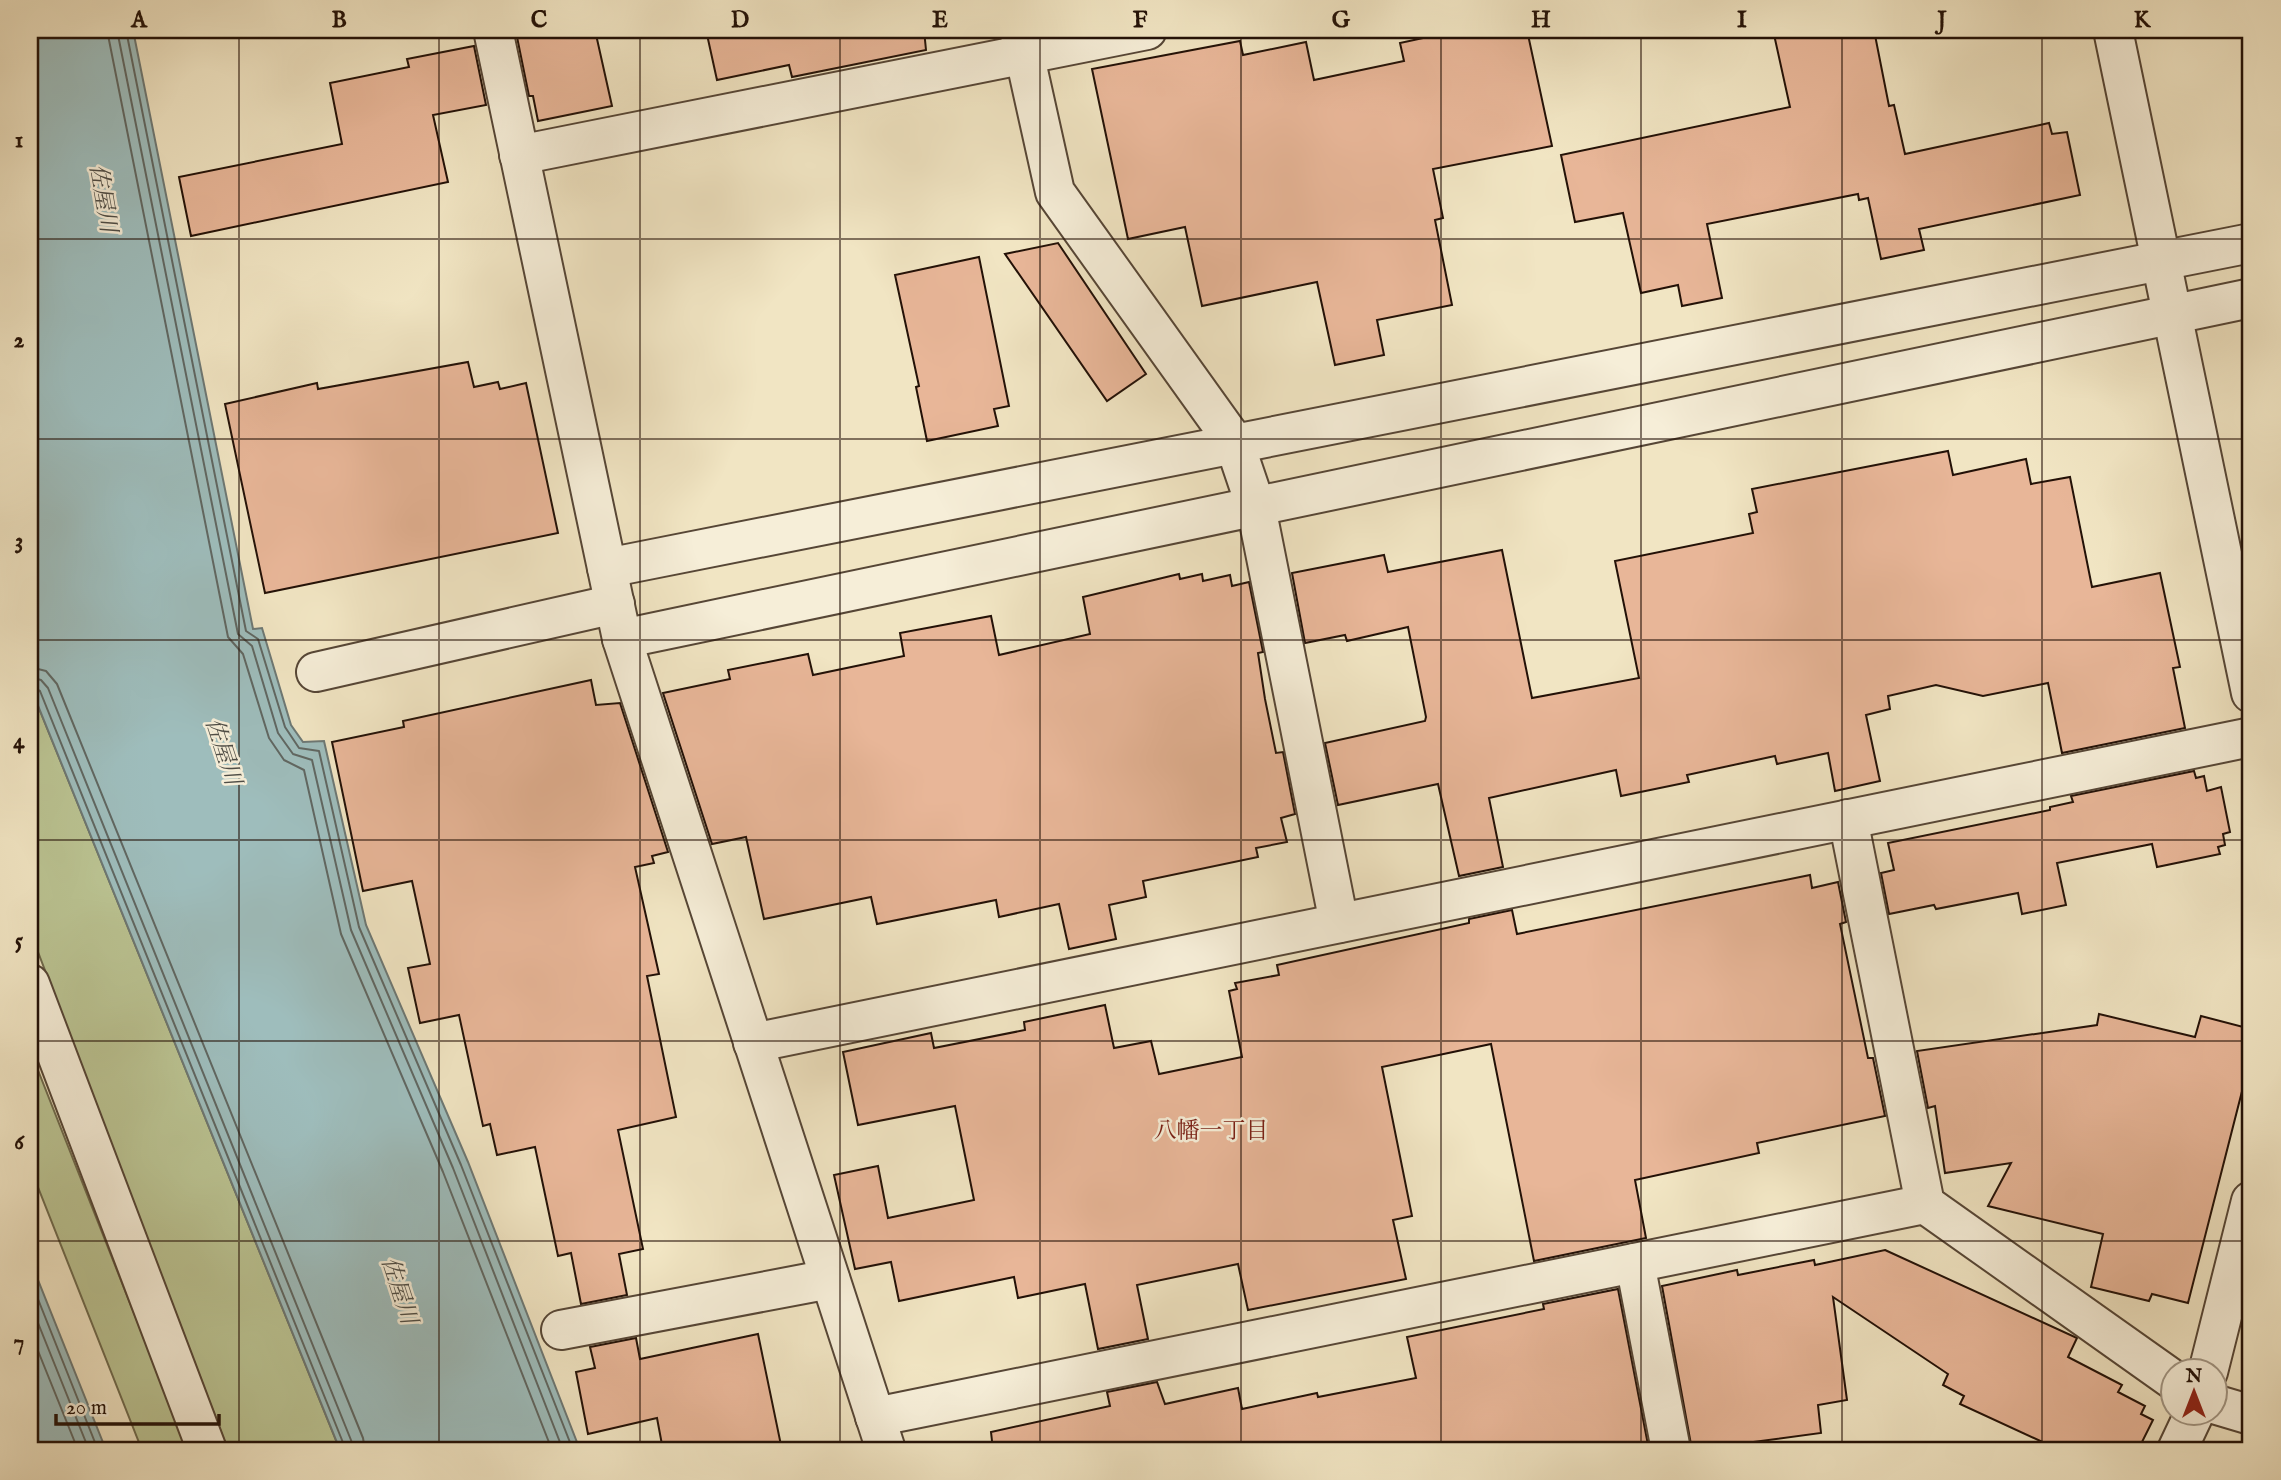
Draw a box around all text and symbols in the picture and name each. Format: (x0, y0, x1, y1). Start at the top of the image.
text: A (130, 6, 148, 35)
text: B (331, 6, 347, 35)
text: C (531, 6, 548, 35)
text: D (731, 6, 749, 35)
text: E (932, 6, 948, 35)
text: F (1133, 6, 1148, 35)
text: G (1332, 6, 1351, 35)
text: H (1531, 6, 1551, 35)
text: I (1737, 6, 1747, 35)
text: J (1934, 6, 1947, 35)
text: K (2134, 6, 2152, 35)
text: 1 (15, 126, 23, 155)
water label: 佐屋川 (82, 162, 123, 238)
text: 2 (14, 326, 25, 355)
text: 3 (15, 527, 23, 556)
water label: 佐屋川 (198, 714, 248, 792)
text: 4 (13, 727, 25, 756)
text: 5 (15, 927, 24, 956)
district label: 八幡一丁目 (1154, 1117, 1269, 1146)
text: 6 (14, 1128, 25, 1157)
water label: 佐屋川 (374, 1253, 424, 1331)
text: 7 (14, 1328, 24, 1357)
north arrow (2158, 1358, 2228, 1428)
text: N (2185, 1365, 2203, 1389)
scale bar (56, 1382, 219, 1426)
text: 20 m (66, 1395, 107, 1422)

